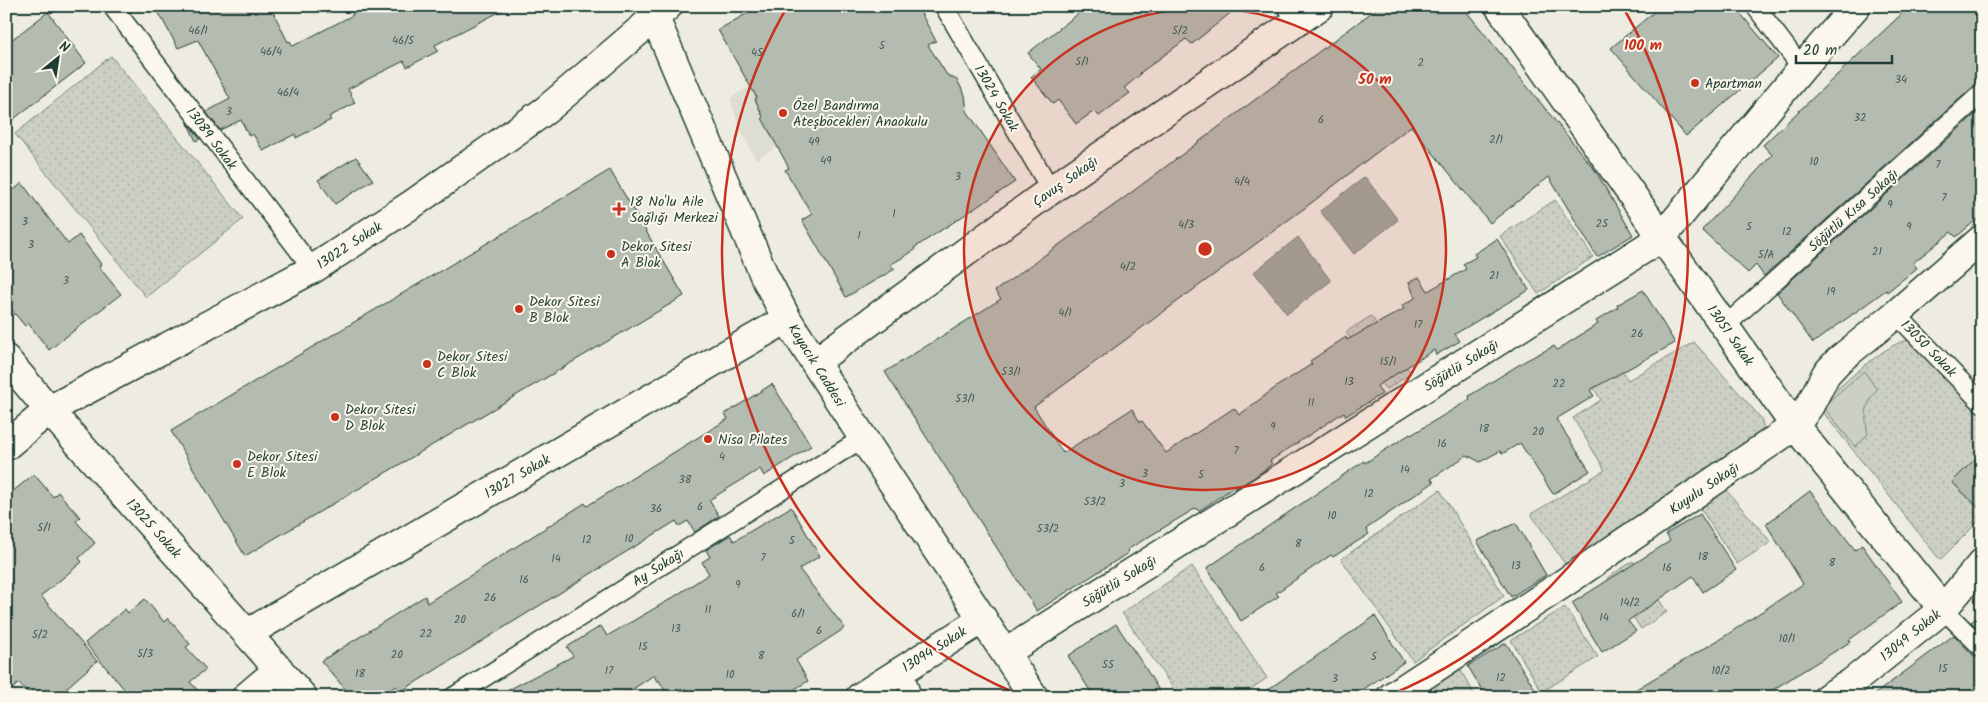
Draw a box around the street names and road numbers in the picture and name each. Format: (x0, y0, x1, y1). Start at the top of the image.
street label: 13024 Sokak (968, 61, 1024, 137)
street label: 13089 Sokak (180, 103, 242, 175)
street label: Çavuş Sokağı (1028, 151, 1103, 213)
street label: Söğütlü Kısa Sokağı (1803, 164, 1904, 258)
street label: 13022 Sokak (312, 216, 387, 275)
street label: 13051 Sokak (1701, 300, 1760, 371)
street label: 13050 Sokak (1895, 315, 1962, 383)
street label: Kayacık Caddesi (782, 320, 851, 412)
street label: Söğütlü Sokağı (1419, 334, 1504, 398)
street label: 13027 Sokak (480, 449, 555, 505)
street label: Kuyulu Sokağı (1665, 457, 1745, 521)
street label: 13025 Sokak (120, 494, 187, 564)
street label: Ay Sokağı (628, 543, 689, 593)
street label: Söğütlü Sokağı (1077, 550, 1162, 614)
street label: 13049 Sokak (1875, 604, 1946, 667)
street label: 13094 Sokak (898, 621, 972, 679)

